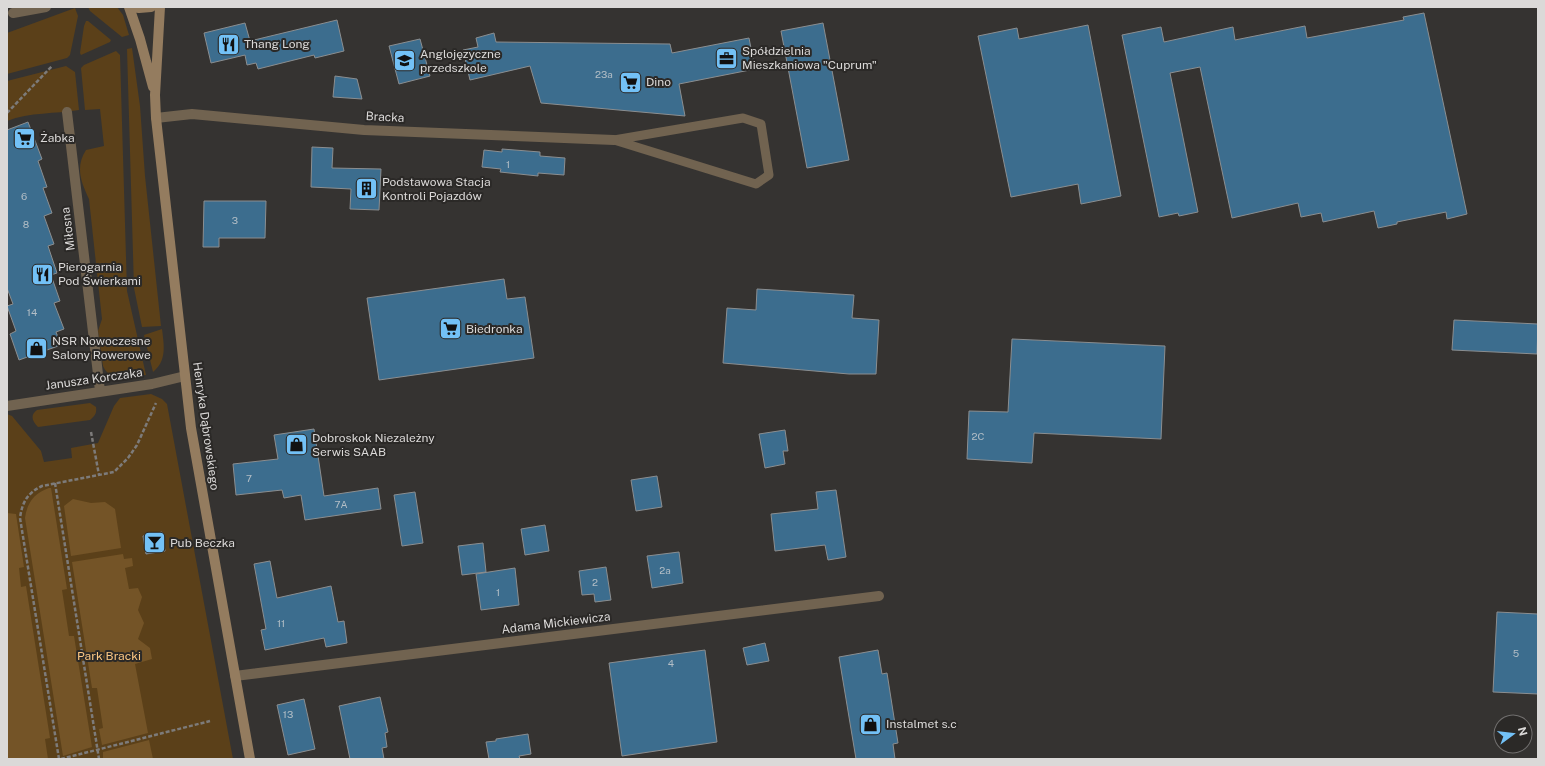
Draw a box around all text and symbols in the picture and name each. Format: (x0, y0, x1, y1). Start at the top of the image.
restaurant icon: Thang Long (215, 31, 241, 57)
place label: Thang Long (244, 37, 310, 51)
place label: Spółdzielnia Mieszkaniowa "Cuprum" (742, 44, 877, 72)
office icon: Spółdzielnia Mieszkaniowa "Cuprum" (713, 45, 739, 71)
place label: Anglojęzyczne przedszkole (420, 47, 501, 75)
school or university icon: Anglojęzyczne przedszkole (392, 48, 418, 74)
house number: 23a (595, 68, 613, 80)
supermarket icon: Dino (617, 69, 643, 95)
place label: Dino (646, 75, 671, 89)
street label: Bracka (365, 109, 405, 125)
supermarket icon: Żabka (11, 125, 37, 151)
place label: Żabka (40, 131, 75, 145)
house number: 1 (506, 158, 510, 170)
place label: Podstawowa Stacja Kontroli Pojazdów (382, 175, 491, 203)
building icon: Podstawowa Stacja Kontroli Pojazdów (353, 176, 379, 202)
house number: 6 (21, 190, 27, 202)
street label: Miłosna (58, 206, 78, 252)
house number: 3 (232, 214, 238, 226)
house number: 8 (23, 218, 29, 230)
place label: Pierogarnia Pod Świerkami (58, 260, 141, 288)
restaurant icon: Pierogarnia Pod Świerkami (30, 261, 56, 287)
house number: 14 (27, 306, 37, 318)
supermarket icon: Biedronka (438, 316, 464, 342)
place label: Biedronka (466, 322, 523, 336)
place label: NSR Nowoczesne Salony Rowerowe (52, 334, 151, 362)
shop icon: NSR Nowoczesne Salony Rowerowe (24, 335, 50, 361)
street label: Henryka Dąbrowskiego (190, 361, 222, 491)
street label: Janusza Korczaka (45, 365, 143, 393)
house number: 2C (972, 430, 985, 442)
place label: Dobroskok Niezależny Serwis SAAB (312, 431, 435, 459)
shop icon: Dobroskok Niezależny Serwis SAAB (283, 432, 309, 458)
house number: 7 (246, 472, 252, 484)
house number: 7A (334, 498, 348, 510)
bar icon: Pub Beczka (141, 530, 167, 556)
place label: Pub Beczka (170, 536, 235, 550)
house number: 2a (659, 564, 671, 576)
house number: 2 (592, 576, 598, 588)
house number: 1 (496, 586, 500, 598)
street label: Adama Mickiewicza (501, 609, 611, 637)
house number: 11 (277, 617, 285, 629)
house number: 5 (1513, 647, 1519, 659)
park label: Park Bracki (77, 649, 141, 663)
house number: 4 (668, 657, 674, 669)
house number: 13 (283, 708, 293, 720)
shop icon: Instalmet s.c (857, 711, 883, 737)
north arrow (1493, 714, 1533, 754)
place label: Instalmet s.c (886, 717, 957, 731)
text: N (1516, 726, 1530, 737)

